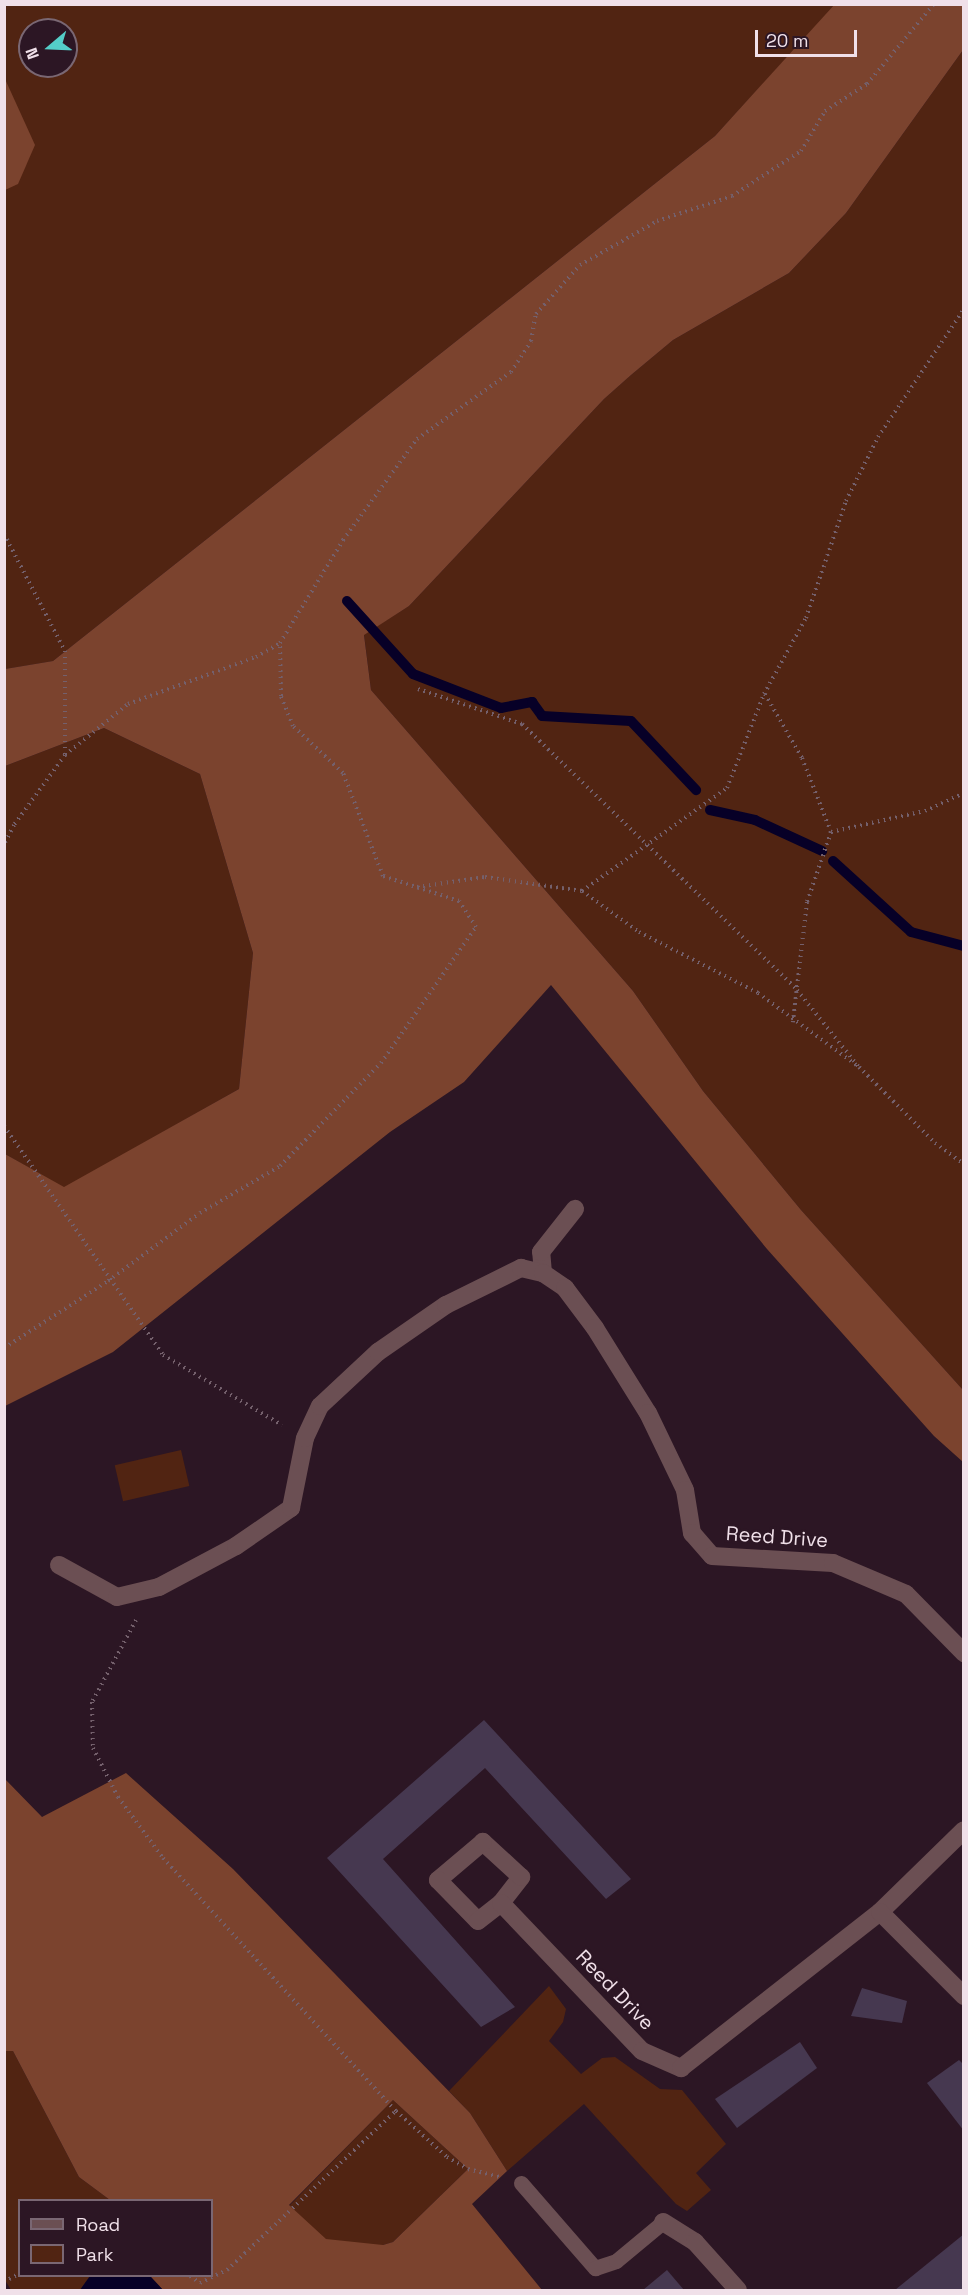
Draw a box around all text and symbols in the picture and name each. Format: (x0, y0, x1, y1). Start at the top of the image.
north arrow (18, 18, 78, 78)
scale bar (758, 18, 860, 56)
text: 20 m (766, 29, 809, 52)
text: N (21, 45, 44, 62)
street label: Reed Drive (725, 1521, 829, 1553)
street label: Reed Drive (571, 1945, 659, 2035)
legend (18, 2199, 213, 2277)
text: Road (76, 2213, 120, 2236)
text: Park (76, 2243, 113, 2266)

